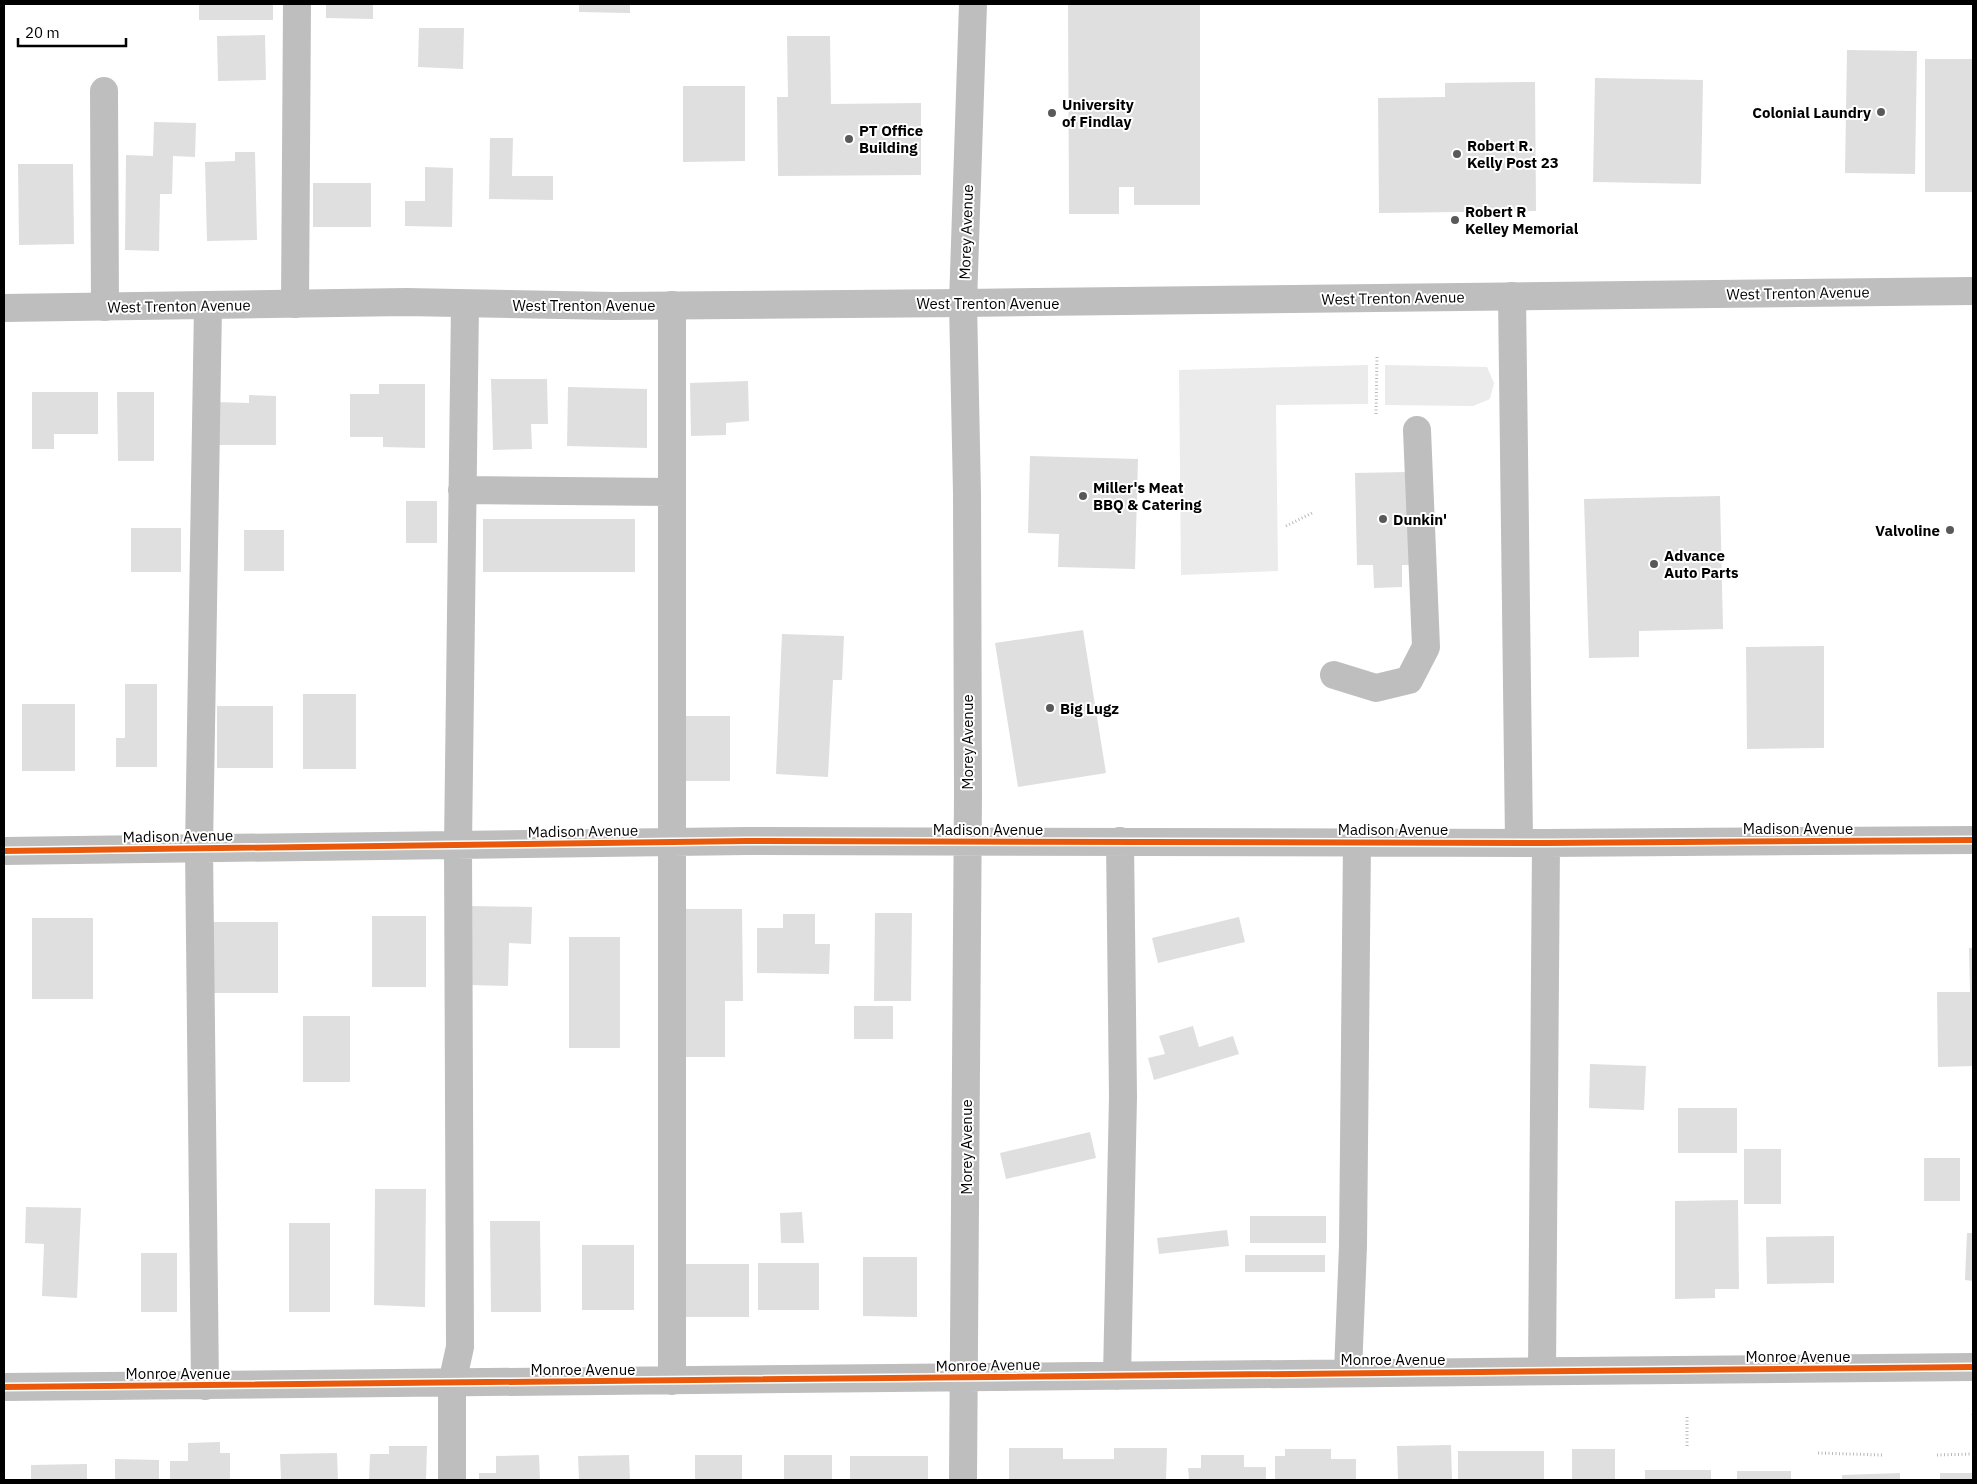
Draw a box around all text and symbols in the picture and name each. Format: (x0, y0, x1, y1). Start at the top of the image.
scale bar (18, 15, 125, 47)
text: 20 m (25, 23, 60, 42)
place label: University of Findlay (1062, 95, 1134, 131)
place label: Colonial Laundry (1752, 103, 1871, 122)
marker: Colonial Laundry (1875, 106, 1887, 118)
marker: University of Findlay (1046, 107, 1058, 119)
place label: PT Office Building (859, 121, 923, 157)
marker: PT Office Building (843, 133, 855, 145)
place label: Robert R. Kelly Post 23 (1467, 136, 1559, 172)
marker: Robert R. Kelly Post 23 (1451, 148, 1463, 160)
street label: Morey Avenue (955, 184, 977, 280)
place label: Robert R Kelley Memorial (1465, 202, 1579, 238)
marker: Robert R Kelley Memorial (1449, 214, 1461, 226)
street label: West Trenton Avenue (1726, 282, 1870, 304)
street label: West Trenton Avenue (1321, 287, 1465, 309)
street label: West Trenton Avenue (916, 294, 1060, 313)
street label: West Trenton Avenue (107, 295, 251, 317)
street label: West Trenton Avenue (512, 296, 656, 315)
place label: Miller's Meat BBQ & Catering (1093, 478, 1202, 514)
marker: Miller's Meat BBQ & Catering (1077, 490, 1089, 502)
place label: Dunkin' (1393, 510, 1447, 529)
marker: Dunkin' (1377, 513, 1389, 525)
place label: Valvoline (1875, 521, 1940, 540)
marker: Valvoline (1944, 524, 1956, 536)
place label: Advance Auto Parts (1664, 546, 1739, 582)
marker: Advance Auto Parts (1648, 558, 1660, 570)
street label: Morey Avenue (958, 694, 977, 790)
place label: Big Lugz (1060, 699, 1119, 718)
marker: Big Lugz (1044, 702, 1056, 714)
street label: Madison Avenue (1743, 819, 1853, 838)
street label: Madison Avenue (933, 820, 1043, 839)
street label: Madison Avenue (1338, 820, 1448, 839)
street label: Madison Avenue (528, 821, 638, 841)
street label: Madison Avenue (123, 826, 233, 846)
street label: Morey Avenue (957, 1099, 976, 1195)
street label: Monroe Avenue (1746, 1347, 1850, 1366)
street label: Monroe Avenue (1341, 1350, 1445, 1369)
street label: Monroe Avenue (935, 1355, 1041, 1375)
street label: Monroe Avenue (531, 1360, 635, 1379)
street label: Monroe Avenue (126, 1364, 230, 1383)

